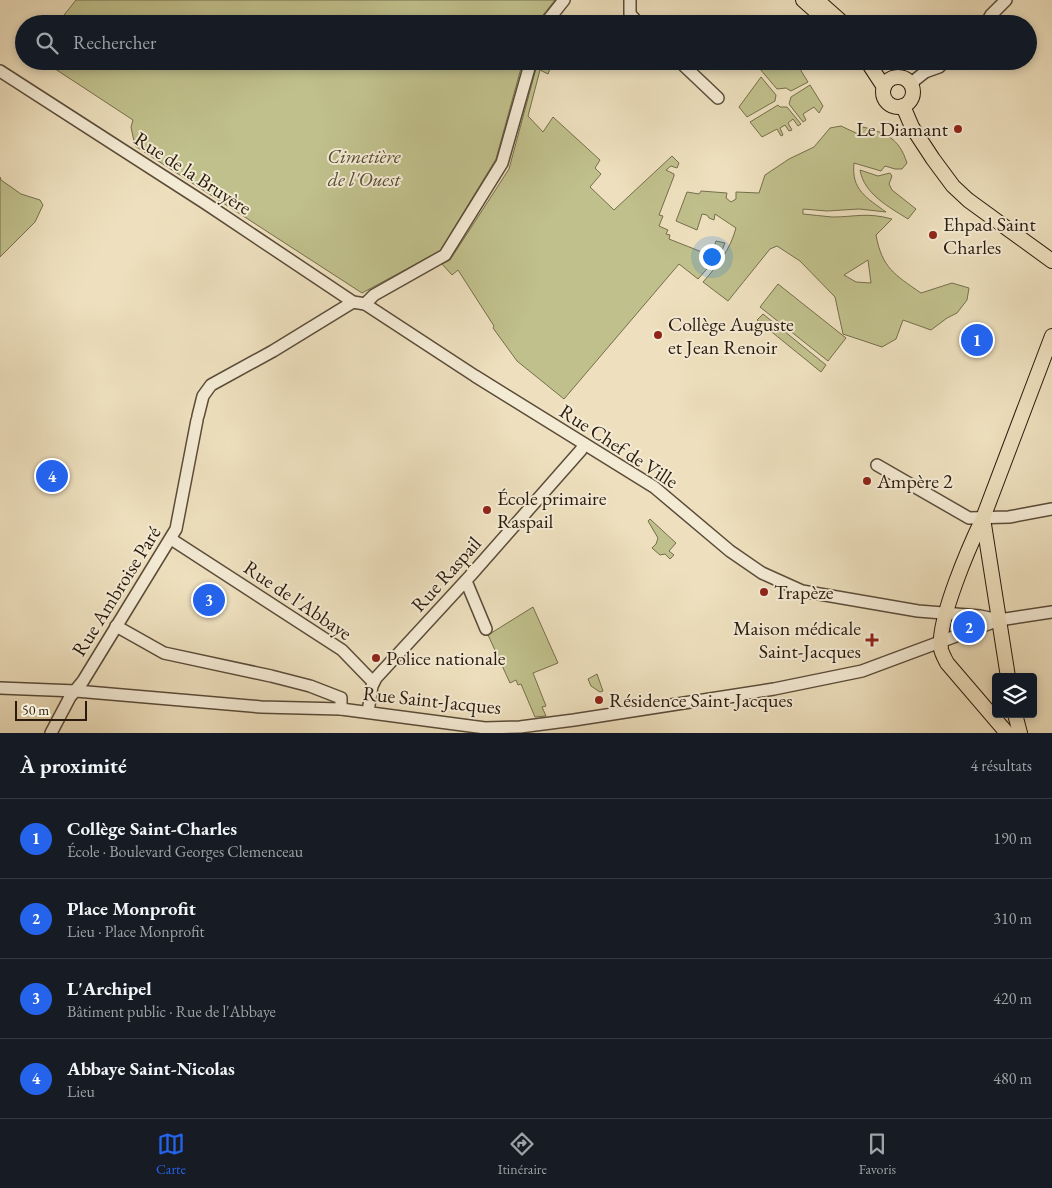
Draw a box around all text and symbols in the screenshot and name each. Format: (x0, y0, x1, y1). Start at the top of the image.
search box (15, 15, 1037, 70)
icon: search (33, 29, 61, 57)
text: Rechercher (73, 30, 156, 55)
place label: Le Diamant (856, 116, 949, 142)
marker: Le Diamant (952, 123, 964, 135)
street label: Rue de la Bruyère (129, 125, 257, 221)
park label: Cimetière de l'Ouest (327, 143, 402, 192)
place label: Ehpad Saint Charles (943, 211, 1036, 260)
marker: Ehpad Saint Charles (927, 229, 939, 241)
your location (699, 244, 725, 270)
place label: Collège Auguste et Jean Renoir (668, 311, 794, 360)
pin: 1 (961, 321, 993, 359)
marker: Collège Auguste et Jean Renoir (652, 329, 664, 341)
street label: Rue Chef de Ville (555, 398, 683, 494)
pin: 4 (36, 457, 68, 495)
place label: Ampère 2 (876, 468, 953, 494)
marker: Ampère 2 (861, 475, 873, 487)
place label: École primaire Raspail (497, 485, 607, 534)
marker: École primaire Raspail (481, 504, 493, 516)
street label: Rue Ambroise Paré (66, 521, 166, 661)
street label: Rue Raspail (405, 531, 487, 617)
street label: Rue de l'Abbaye (239, 554, 357, 646)
place label: Trapèze (774, 579, 834, 605)
pin: 3 (193, 581, 225, 619)
marker: Trapèze (758, 586, 770, 598)
pin: 2 (953, 608, 985, 646)
place label: Maison médicale Saint-Jacques (733, 615, 861, 664)
marker: Maison médicale Saint-Jacques (865, 633, 879, 647)
place label: Police nationale (386, 645, 506, 671)
marker: Police nationale (370, 652, 382, 664)
map controls (992, 673, 1037, 718)
button: layers (992, 673, 1037, 718)
street label: Rue Saint-Jacques (362, 680, 502, 720)
place label: Résidence Saint-Jacques (609, 687, 793, 713)
marker: Résidence Saint-Jacques (593, 694, 605, 706)
scale bar (15, 698, 88, 721)
text: 50 m (22, 701, 49, 719)
text: À proximité (20, 752, 127, 779)
text: 4 résultats (970, 755, 1032, 776)
text: Collège Saint-Charles (67, 816, 237, 841)
text: 1 (32, 828, 40, 849)
text: 190 m (993, 828, 1032, 849)
text: École · Boulevard Georges Clemenceau (67, 841, 303, 862)
text: Place Monprofit (67, 896, 196, 921)
text: 2 (32, 908, 40, 929)
text: 310 m (993, 908, 1032, 929)
text: Lieu · Place Monprofit (67, 921, 205, 942)
text: L'Archipel (67, 976, 152, 1001)
text: 3 (32, 988, 40, 1009)
text: 420 m (993, 988, 1032, 1009)
text: Bâtiment public · Rue de l'Abbaye (67, 1001, 276, 1022)
text: Abbaye Saint-Nicolas (67, 1056, 235, 1081)
text: 4 (32, 1068, 40, 1089)
text: 480 m (993, 1068, 1032, 1089)
text: Lieu (67, 1081, 95, 1102)
tab: Carte (156, 1130, 186, 1178)
tab: Itinéraire (498, 1130, 547, 1178)
tab: Favoris (859, 1130, 896, 1178)

